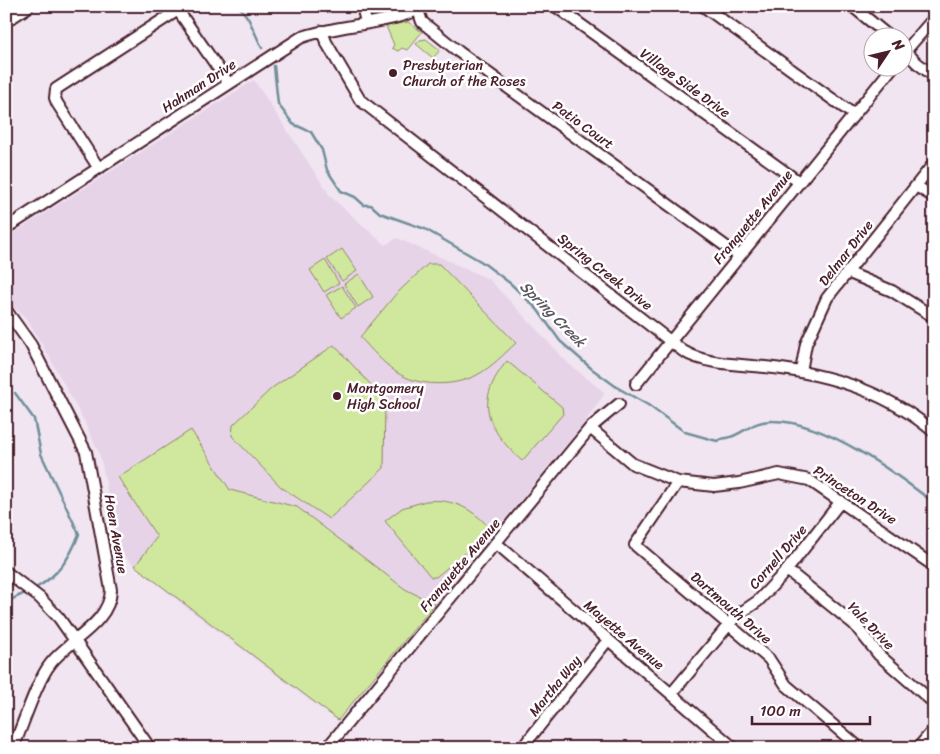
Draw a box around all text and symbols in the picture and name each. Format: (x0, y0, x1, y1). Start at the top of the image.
north arrow (862, 28, 912, 78)
text: N (885, 33, 911, 56)
street label: Village Side Drive (634, 41, 736, 125)
street label: Hahman Drive (157, 52, 241, 120)
place label: Presbyterian Church of the Roses (403, 53, 526, 94)
marker: Presbyterian Church of the Roses (387, 67, 399, 79)
street label: Patio Court (547, 94, 619, 156)
street label: Franquette Avenue (707, 164, 799, 270)
street label: Delmar Drive (812, 214, 880, 292)
street label: Spring Creek Drive (554, 230, 656, 314)
water label: Spring Creek (516, 277, 590, 351)
place label: Montgomery High School (347, 376, 425, 417)
marker: Montgomery High School (331, 390, 343, 402)
street label: Princeton Drive (808, 458, 902, 532)
street label: Hoen Avenue (97, 492, 135, 576)
street label: Franquette Avenue (413, 512, 507, 618)
street label: Cornell Drive (742, 519, 814, 595)
street label: Dartmouth Drive (685, 565, 777, 651)
street label: Mayette Avenue (578, 593, 670, 677)
street label: Yale Drive (841, 596, 901, 656)
street label: Martha Way (522, 649, 588, 722)
scale bar (752, 694, 870, 726)
text: 100 m (760, 698, 801, 724)

